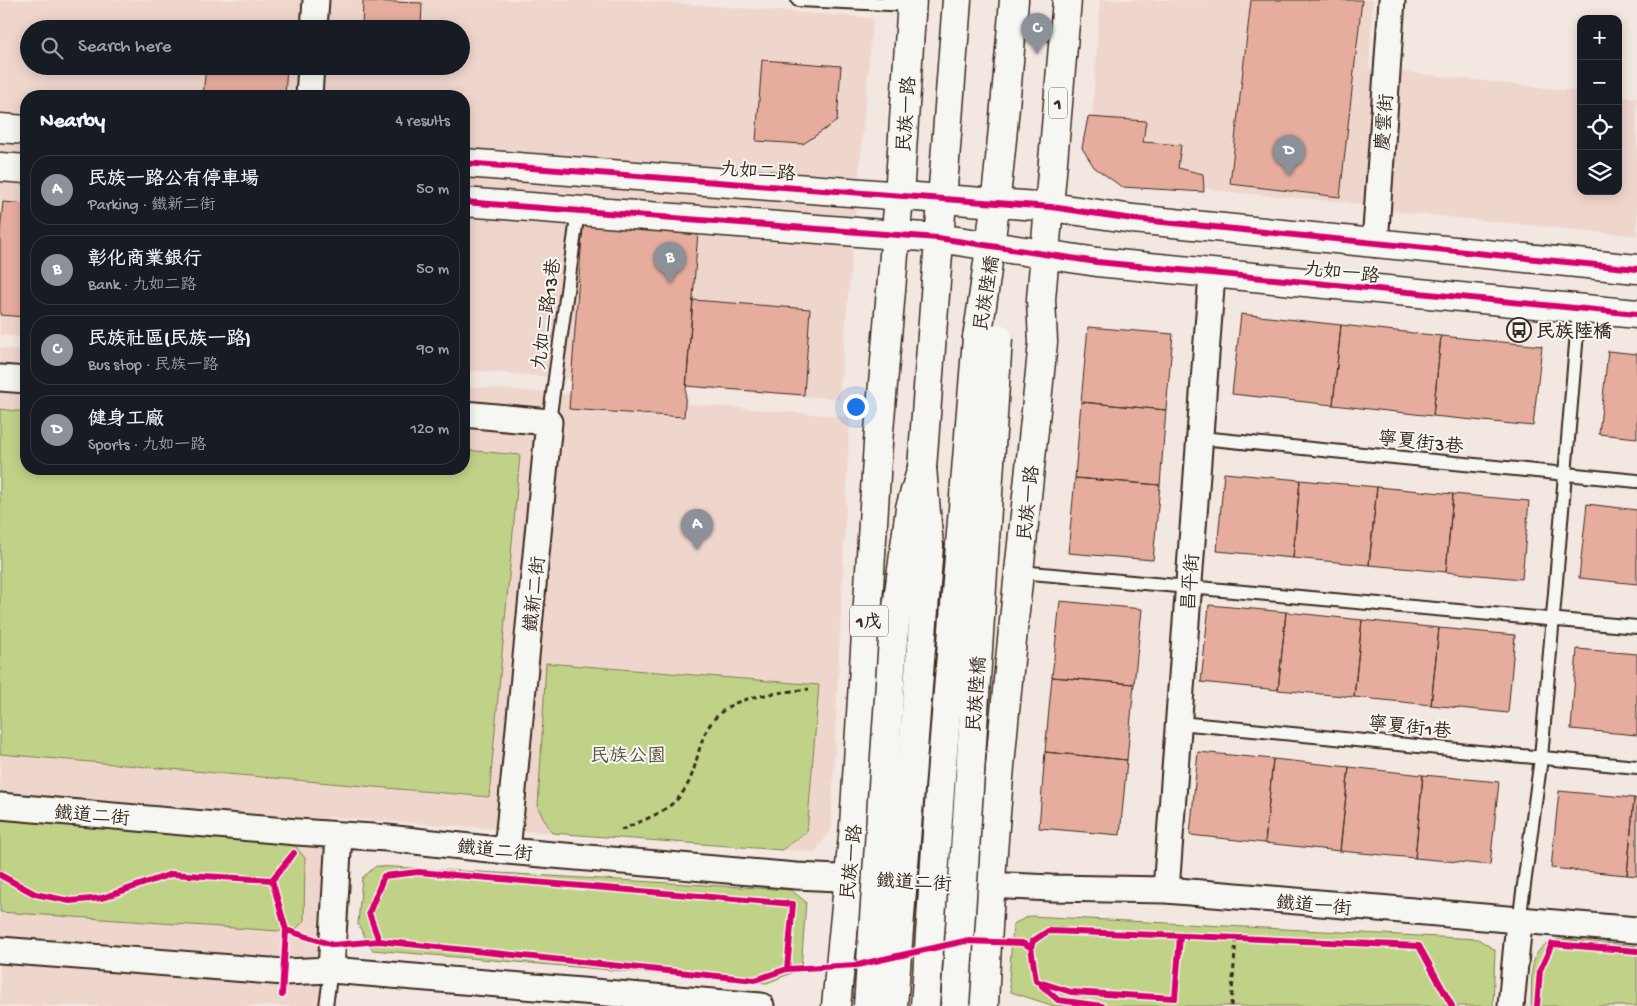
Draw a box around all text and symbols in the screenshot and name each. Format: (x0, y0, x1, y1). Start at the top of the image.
pin: C (1021, 13, 1053, 54)
map controls (1577, 15, 1622, 195)
button: + (1577, 15, 1622, 60)
search box (20, 20, 470, 75)
icon: search (38, 34, 66, 62)
text: Search here (78, 36, 172, 59)
button: − (1577, 60, 1622, 105)
street label: 民族一路 (893, 75, 923, 153)
road number: 1 (1049, 88, 1067, 119)
street label: 慶雲街 (1372, 93, 1400, 151)
button: locate (1577, 105, 1622, 150)
text: Nearby (40, 110, 105, 135)
text: 4 results (395, 113, 450, 132)
pin: D (1273, 135, 1305, 176)
button: layers (1577, 150, 1622, 195)
street label: 九如二路 (719, 158, 797, 188)
text: 民族一路公有停車場 (88, 169, 259, 192)
text: A (52, 181, 62, 200)
text: 50 m (416, 181, 449, 200)
text: Parking · 鐵新二街 (88, 197, 215, 216)
pin: B (654, 242, 686, 283)
text: 彰化商業銀行 (88, 249, 202, 272)
street label: 民族陸橋 (970, 254, 1006, 333)
street label: 九如二路13巷 (528, 257, 568, 372)
street label: 九如一路 (1303, 258, 1381, 290)
text: B (53, 261, 61, 280)
text: 50 m (416, 261, 449, 280)
text: Bank · 九如二路 (88, 277, 196, 296)
bus stop icon: 民族陸橋 (1506, 317, 1532, 343)
place label: 民族陸橋 (1536, 321, 1612, 345)
text: 民族社區(民族一路) (88, 329, 251, 352)
text: C (53, 341, 61, 360)
text: 90 m (417, 341, 449, 360)
text: Bus stop · 民族一路 (88, 357, 219, 376)
your location (843, 394, 869, 420)
text: 健身工廠 (88, 409, 164, 432)
text: D (52, 421, 62, 440)
text: 120 m (410, 421, 449, 440)
street label: 寧夏街3巷 (1377, 428, 1465, 460)
text: Sports · 九如一路 (88, 437, 206, 456)
street label: 民族一路 (1014, 464, 1046, 542)
pin: A (681, 509, 713, 550)
street label: 昌平街 (1179, 553, 1206, 611)
street label: 鐵新二街 (520, 555, 552, 633)
road number: 1戊 (850, 606, 888, 636)
street label: 民族陸橋 (963, 655, 993, 733)
street label: 寧夏街1巷 (1367, 713, 1453, 745)
park label: 民族公園 (590, 746, 666, 769)
street label: 鐵道二街 (53, 802, 131, 832)
street label: 民族一路 (837, 823, 869, 901)
street label: 鐵道二街 (456, 836, 534, 868)
street label: 鐵道二街 (875, 870, 952, 898)
street label: 鐵道一街 (1275, 892, 1353, 922)

